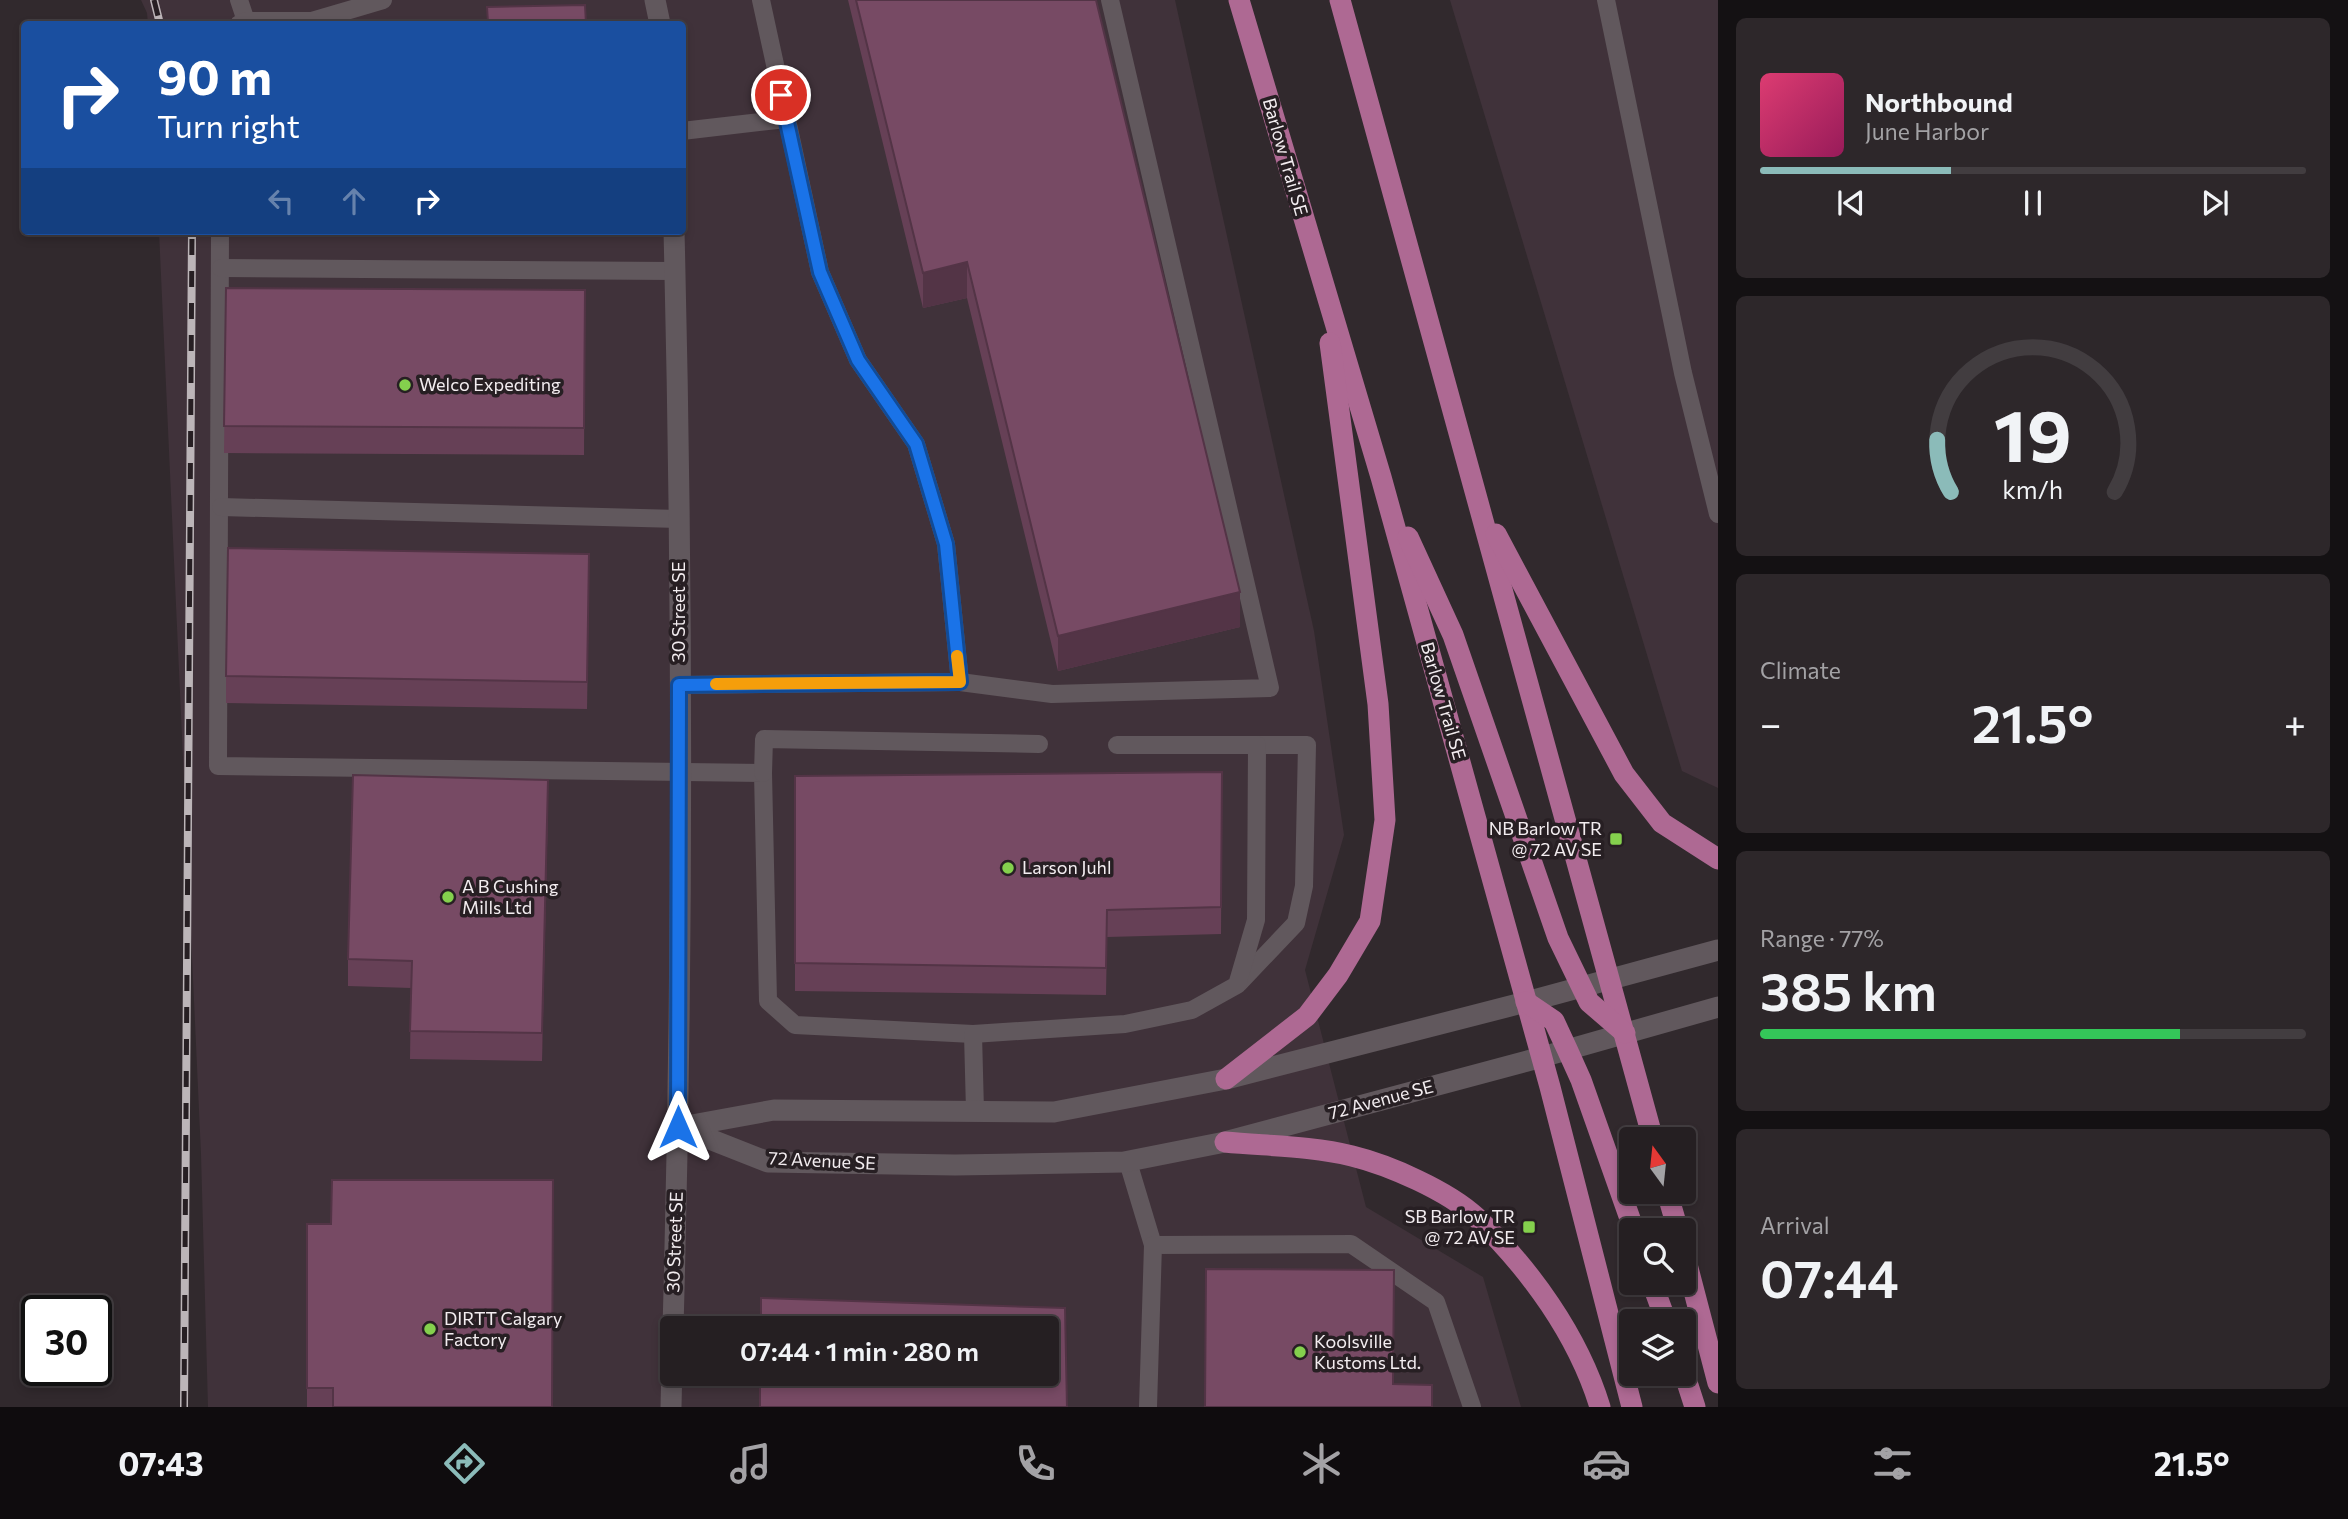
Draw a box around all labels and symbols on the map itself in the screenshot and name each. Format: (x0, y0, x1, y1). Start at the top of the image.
pin (751, 65, 811, 125)
street label: Barlow Trail SE (1259, 95, 1313, 218)
place label: Welco Expediting (419, 373, 561, 395)
marker: Welco Expediting (397, 377, 413, 393)
street label: 30 Street SE (667, 561, 689, 663)
street label: Barlow Trail SE (1417, 639, 1471, 762)
place label: NB Barlow TR @ 72 AV SE (1489, 817, 1602, 860)
marker: NB Barlow TR @ 72 AV SE (1608, 831, 1624, 847)
place label: Larson Juhl (1022, 856, 1111, 878)
marker: Larson Juhl (1000, 860, 1016, 876)
place label: A B Cushing Mills Ltd (462, 875, 559, 918)
marker: A B Cushing Mills Ltd (440, 889, 456, 905)
street label: 72 Avenue SE (1326, 1074, 1436, 1124)
position arrow (641, 1090, 715, 1164)
north arrow (1619, 1127, 1696, 1204)
street label: 72 Avenue SE (768, 1146, 876, 1174)
street label: 30 Street SE (661, 1191, 687, 1293)
place label: SB Barlow TR @ 72 AV SE (1405, 1205, 1515, 1248)
marker: SB Barlow TR @ 72 AV SE (1521, 1219, 1537, 1235)
speed limit sign: 30 (21, 1295, 112, 1386)
place label: DIRTT Calgary Factory (444, 1307, 562, 1350)
marker: DIRTT Calgary Factory (422, 1321, 438, 1337)
place label: Koolsville Kustoms Ltd. (1314, 1330, 1421, 1373)
marker: Koolsville Kustoms Ltd. (1292, 1344, 1308, 1360)

